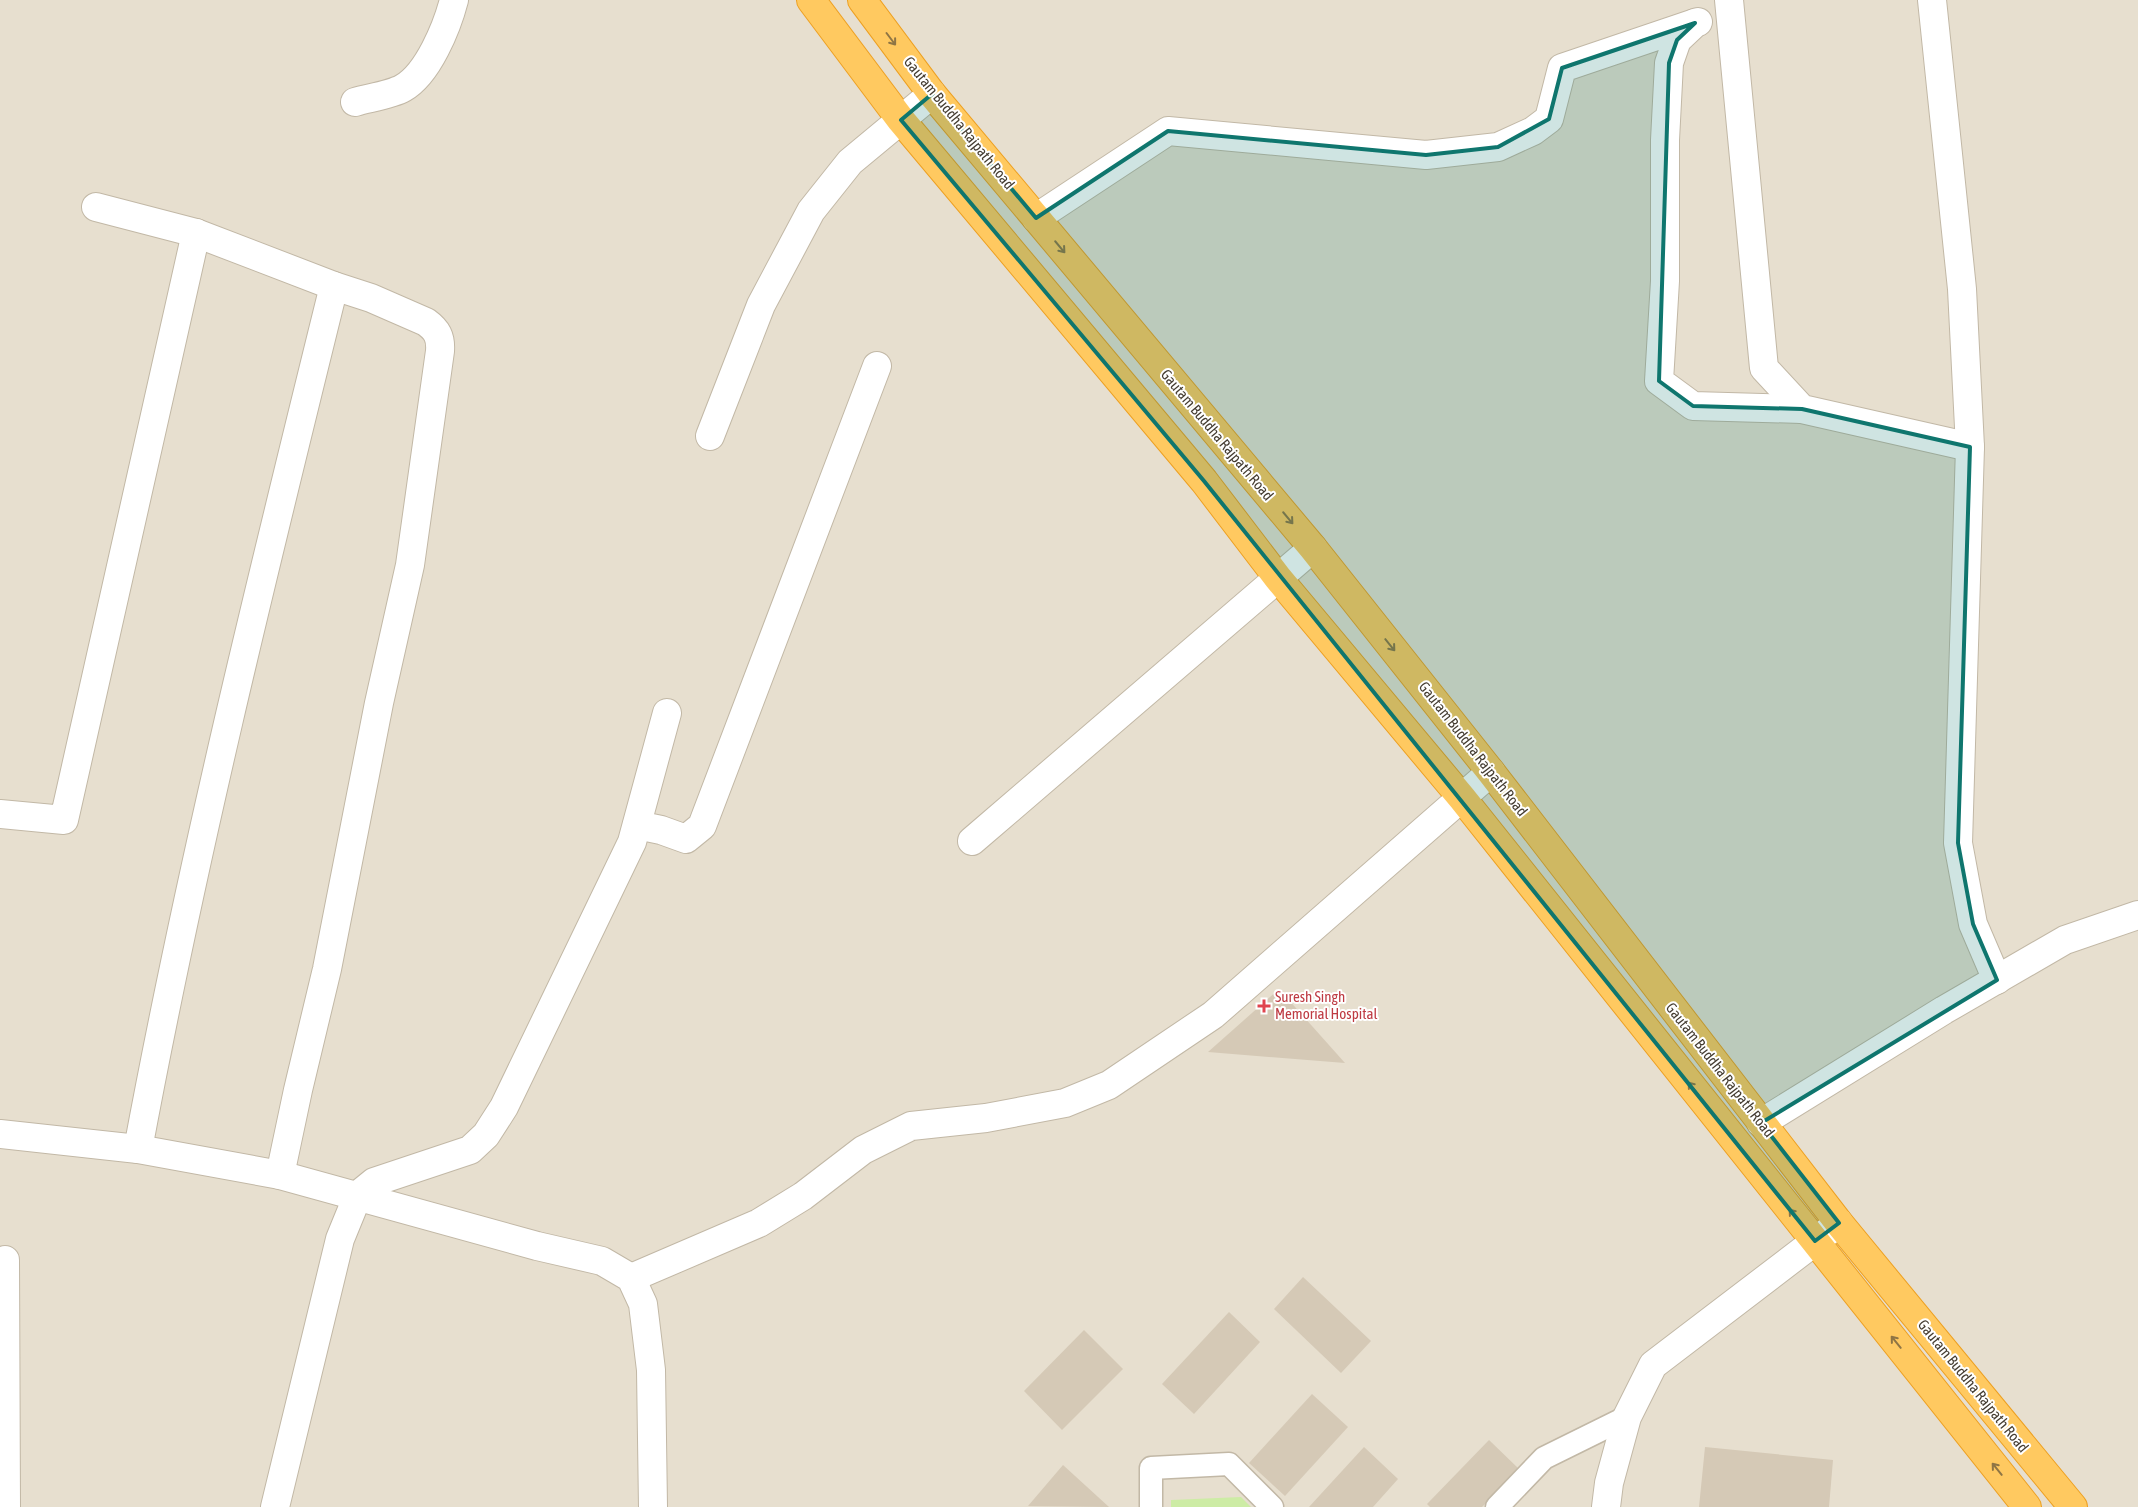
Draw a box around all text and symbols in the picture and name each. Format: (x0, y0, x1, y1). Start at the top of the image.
one-way arrow (886, 32, 897, 45)
street label: Gautam Buddha Rajpath Road (901, 53, 1018, 192)
one-way arrow (1054, 240, 1065, 253)
street label: Gautam Buddha Rajpath Road (1158, 366, 1277, 504)
one-way arrow (1282, 512, 1294, 525)
one-way arrow (1385, 638, 1396, 651)
street label: Gautam Buddha Rajpath Road (1416, 678, 1531, 819)
place label: Suresh Singh Memorial Hospital (1275, 988, 1378, 1022)
marker: Suresh Singh Memorial Hospital (1257, 999, 1271, 1013)
street label: Gautam Buddha Rajpath Road (1663, 999, 1778, 1140)
one-way arrow (1687, 1082, 1698, 1095)
one-way arrow (1789, 1209, 1800, 1222)
street label: Gautam Buddha Rajpath Road (1915, 1316, 2032, 1455)
one-way arrow (1890, 1336, 1901, 1349)
one-way arrow (1992, 1462, 2002, 1476)

